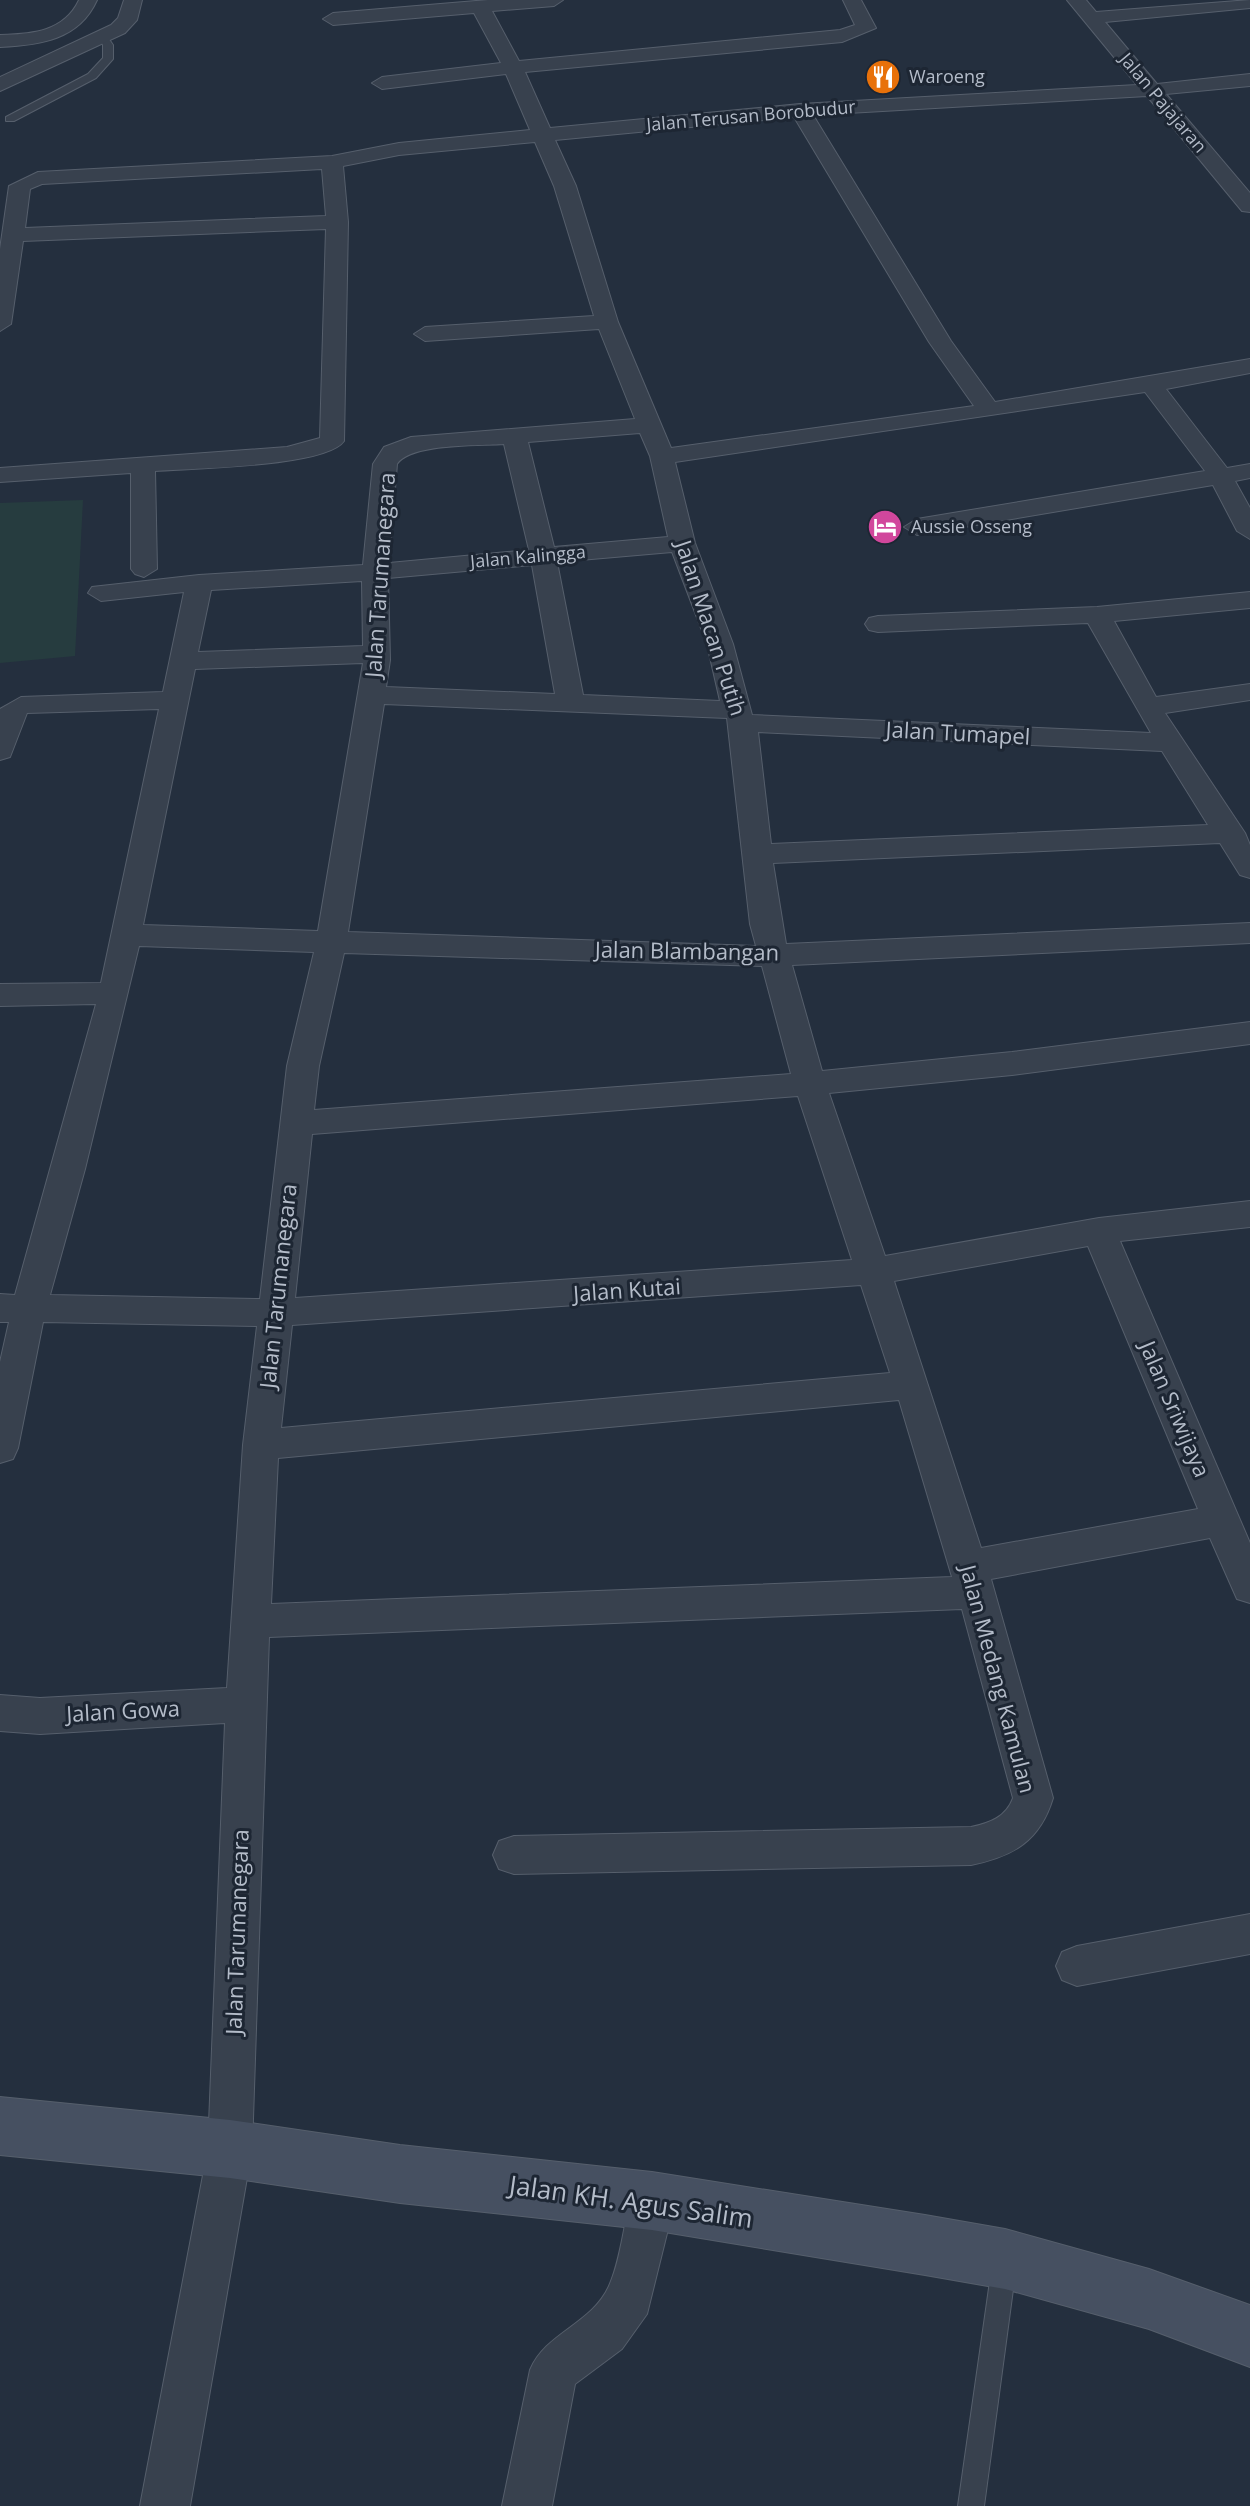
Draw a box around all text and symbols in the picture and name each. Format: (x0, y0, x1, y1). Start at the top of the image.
street label: Jalan Pajajaran (1114, 46, 1213, 157)
restaurant icon: Waroeng (864, 58, 902, 96)
place label: Waroeng (909, 64, 985, 88)
street label: Jalan Terusan Borobudur (643, 94, 857, 136)
street label: Jalan Tarumanegara (357, 471, 401, 681)
hotel icon: Aussie Osseng (866, 508, 904, 546)
place label: Aussie Osseng (911, 514, 1032, 538)
street label: Jalan Macan Putih (669, 534, 754, 719)
street label: Jalan Kalingga (467, 539, 587, 573)
street label: Jalan Tumapel (883, 713, 1031, 751)
street label: Jalan Blambangan (593, 933, 779, 967)
street label: Jalan Tarumanegara (251, 1182, 303, 1392)
street label: Jalan Kutai (570, 1270, 682, 1308)
street label: Jalan Sriwijaya (1133, 1334, 1218, 1481)
street label: Jalan Medang Kamulan (954, 1559, 1044, 1796)
street label: Jalan Gowa (63, 1692, 180, 1728)
street label: Jalan Tarumanegara (217, 1829, 255, 2037)
street label: Jalan KH. Agus Salim (504, 2166, 755, 2236)

